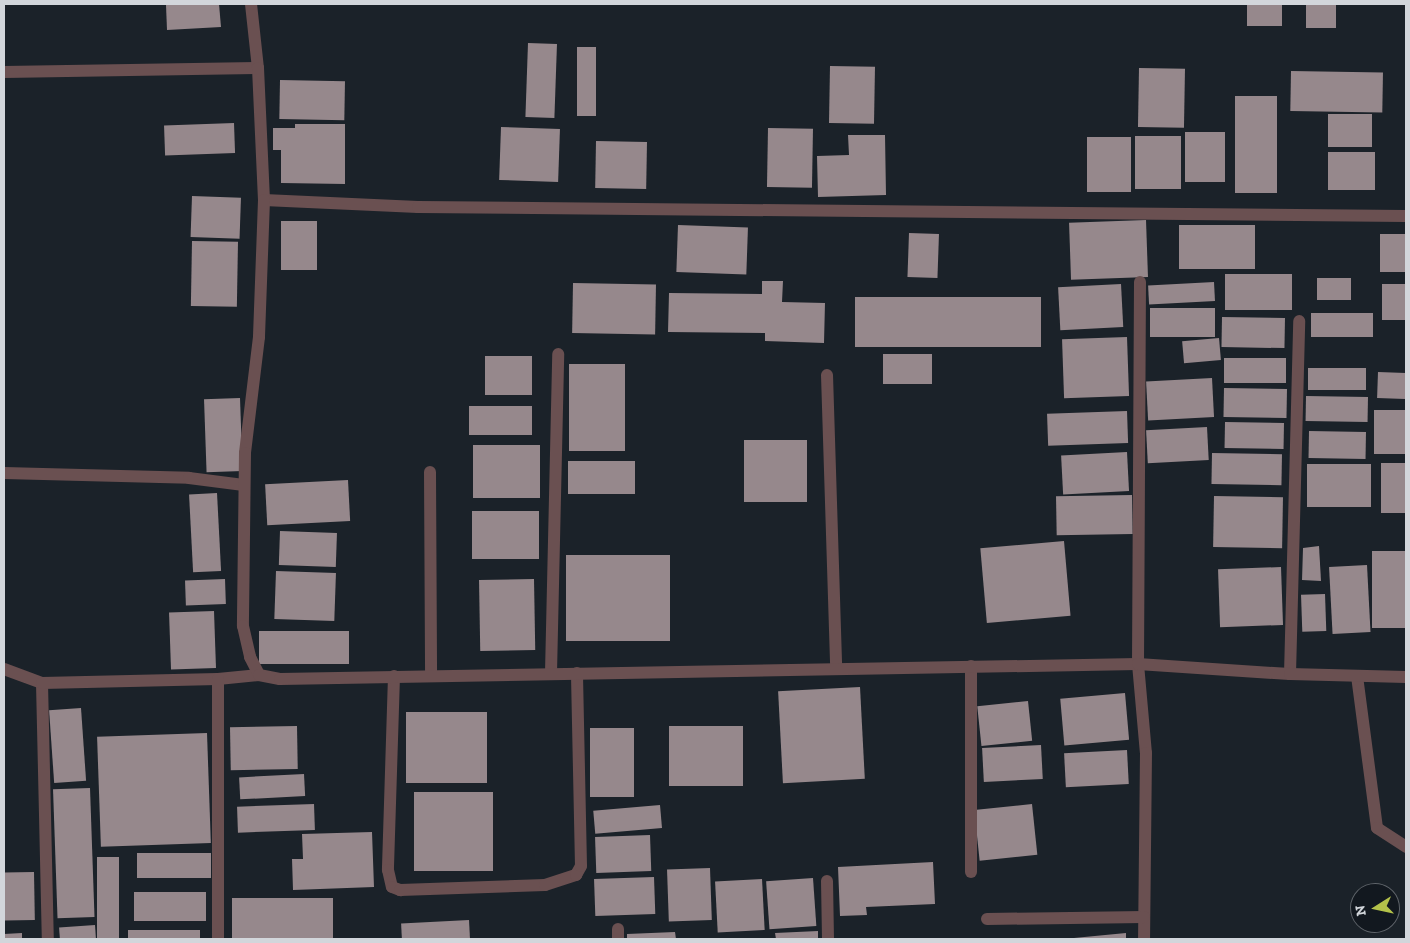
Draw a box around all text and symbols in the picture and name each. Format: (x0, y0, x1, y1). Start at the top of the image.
north arrow (1350, 883, 1400, 933)
text: N (1351, 904, 1370, 917)

